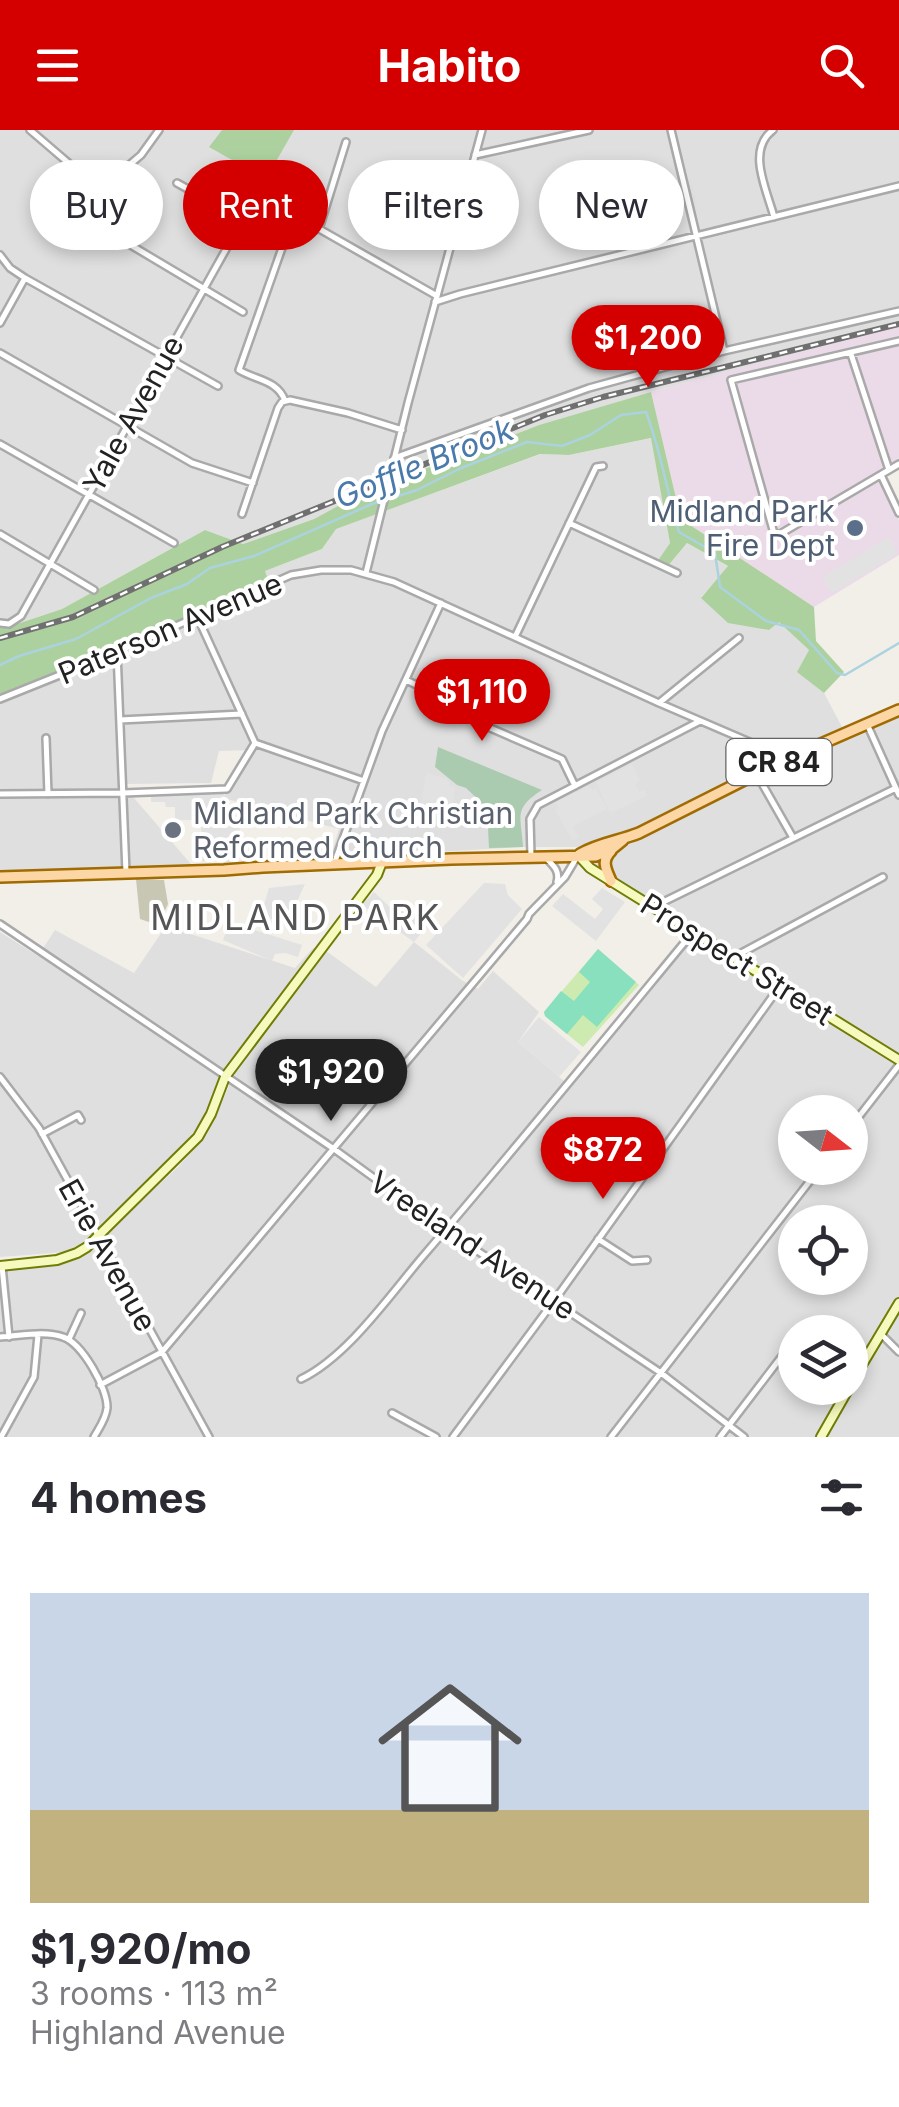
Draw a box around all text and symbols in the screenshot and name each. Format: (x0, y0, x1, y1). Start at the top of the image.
icon: menu (30, 38, 85, 93)
text: Habito (378, 38, 521, 93)
icon: search (814, 38, 869, 93)
chip: Buy (30, 160, 163, 250)
chip: Rent (183, 160, 328, 250)
chip: Filters (348, 160, 519, 250)
chip: New (539, 160, 684, 250)
pin: $1,200 (567, 305, 729, 390)
text: $1,200 (594, 318, 702, 357)
street label: Yale Avenue (75, 329, 191, 499)
water label: Goffle Brook (329, 409, 520, 517)
place label: Midland Park Fire Dept (649, 493, 836, 563)
marker: Midland Park Fire Dept (844, 517, 866, 539)
street label: Paterson Avenue (53, 565, 287, 691)
pin: $1,110 (401, 659, 563, 744)
text: $1,110 (436, 672, 528, 711)
road number: CR 84 (726, 739, 832, 785)
place label: Midland Park Christian Reformed Church (193, 795, 513, 865)
marker: Midland Park Christian Reformed Church (162, 819, 184, 841)
street label: Prospect Street (634, 886, 840, 1033)
district label: MIDLAND PARK (150, 896, 442, 938)
pin: $1,920 (250, 1039, 412, 1124)
text: $1,920 (277, 1052, 385, 1091)
north arrow (778, 1095, 868, 1185)
map controls (778, 1095, 868, 1405)
pin: $872 (544, 1117, 662, 1202)
text: $872 (563, 1130, 643, 1169)
street label: Vreeland Avenue (363, 1163, 583, 1327)
street label: Erie Avenue (51, 1173, 165, 1337)
button: locate (778, 1205, 868, 1295)
button: layers (778, 1315, 868, 1405)
icon: filters (814, 1470, 869, 1525)
text: 4 homes (30, 1472, 207, 1523)
icon: home (360, 1658, 540, 1838)
text: $1,920/mo (30, 1923, 252, 1974)
text: 3 rooms · 113 m² (30, 1974, 278, 2013)
text: Highland Avenue (30, 2013, 286, 2052)

